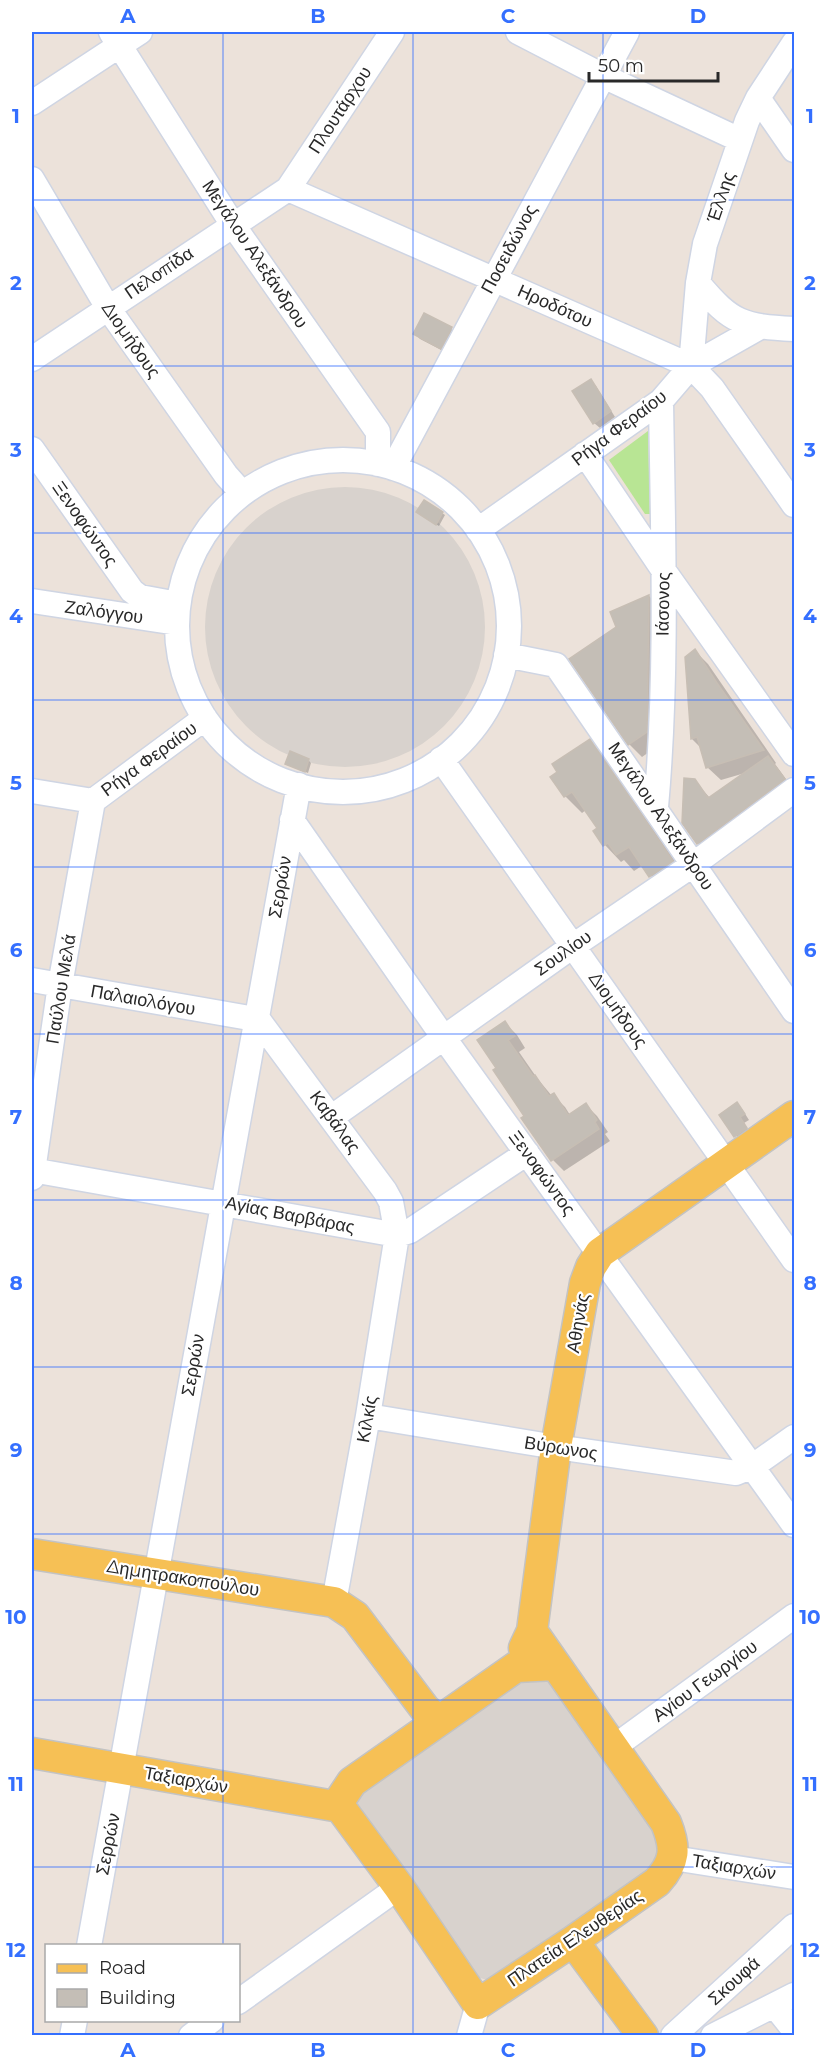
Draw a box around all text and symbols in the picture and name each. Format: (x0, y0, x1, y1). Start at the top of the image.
text: A (119, 4, 136, 28)
text: B (310, 4, 326, 28)
text: C (501, 4, 516, 28)
text: D (690, 4, 706, 28)
scale bar (589, 45, 718, 83)
text: 50 m (598, 55, 644, 77)
street label: Πλουτάρχου (304, 62, 376, 158)
text: 1 (12, 104, 20, 128)
text: 1 (806, 104, 814, 128)
street label: Έλλης (702, 168, 740, 226)
street label: Μεγάλου Αλεξάνδρου (197, 176, 313, 332)
street label: Ποσειδώνος (476, 200, 542, 297)
street label: Πελοπίδα (120, 242, 198, 304)
text: 2 (10, 271, 22, 295)
text: 2 (804, 271, 816, 295)
street label: Ηροδότου (514, 280, 596, 332)
street label: Διομήδους (97, 298, 165, 382)
street label: Ρήγα Φεραίου (567, 385, 671, 471)
text: 3 (9, 438, 22, 462)
text: 3 (803, 438, 816, 462)
street label: Ξενοφώντος (48, 477, 123, 571)
street label: Ιάσονος (651, 571, 675, 636)
street label: Ζαλόγγου (63, 596, 145, 628)
text: 4 (9, 604, 23, 628)
text: 4 (803, 604, 817, 628)
street label: Ρήγα Φεραίου (97, 717, 201, 801)
street label: Μεγάλου Αλεξάνδρου (603, 738, 719, 894)
text: 5 (10, 771, 22, 795)
text: 5 (804, 771, 816, 795)
street label: Σερρών (264, 854, 296, 920)
street label: Σουλίου (530, 925, 596, 981)
street label: Παύλου Μελά (41, 933, 81, 1045)
text: 6 (10, 938, 23, 962)
text: 6 (804, 938, 817, 962)
street label: Διομήδους (584, 968, 652, 1052)
street label: Παλαιολόγου (89, 980, 197, 1020)
street label: Καβάλας (305, 1086, 365, 1158)
text: 7 (10, 1105, 22, 1129)
text: 7 (804, 1105, 816, 1129)
street label: Ξενοφώντος (504, 1126, 580, 1220)
street label: Αγίας Βαρβάρας (223, 1192, 357, 1238)
text: 8 (9, 1271, 23, 1295)
text: 8 (803, 1271, 817, 1295)
street label: Αθηνάς (562, 1291, 594, 1355)
street label: Σερρών (177, 1332, 209, 1398)
street label: Κιλκίς (352, 1393, 382, 1444)
street label: Βύρωνος (523, 1431, 600, 1465)
text: 9 (10, 1438, 22, 1462)
text: 9 (804, 1438, 816, 1462)
street label: Δημητρακοπούλου (105, 1555, 261, 1601)
text: 10 (5, 1605, 27, 1629)
text: 10 (799, 1605, 821, 1629)
street label: Αγίου Γεωργίου (648, 1636, 762, 1726)
street label: Ταξιαρχών (142, 1762, 230, 1798)
text: 11 (8, 1772, 24, 1796)
text: 11 (802, 1772, 818, 1796)
street label: Σερρών (91, 1811, 125, 1877)
street label: Ταξιαρχών (690, 1850, 778, 1884)
street label: Πλατεία Ελευθερίας (503, 1884, 647, 1991)
text: 12 (6, 1938, 26, 1962)
text: 12 (800, 1938, 820, 1962)
legend (45, 1944, 240, 2022)
street label: Σκουφά (704, 1952, 764, 2010)
text: Road (99, 1957, 146, 1979)
text: Building (99, 1987, 176, 2009)
text: A (119, 2038, 136, 2062)
text: B (310, 2038, 326, 2062)
text: C (501, 2038, 516, 2062)
text: D (690, 2038, 706, 2062)

